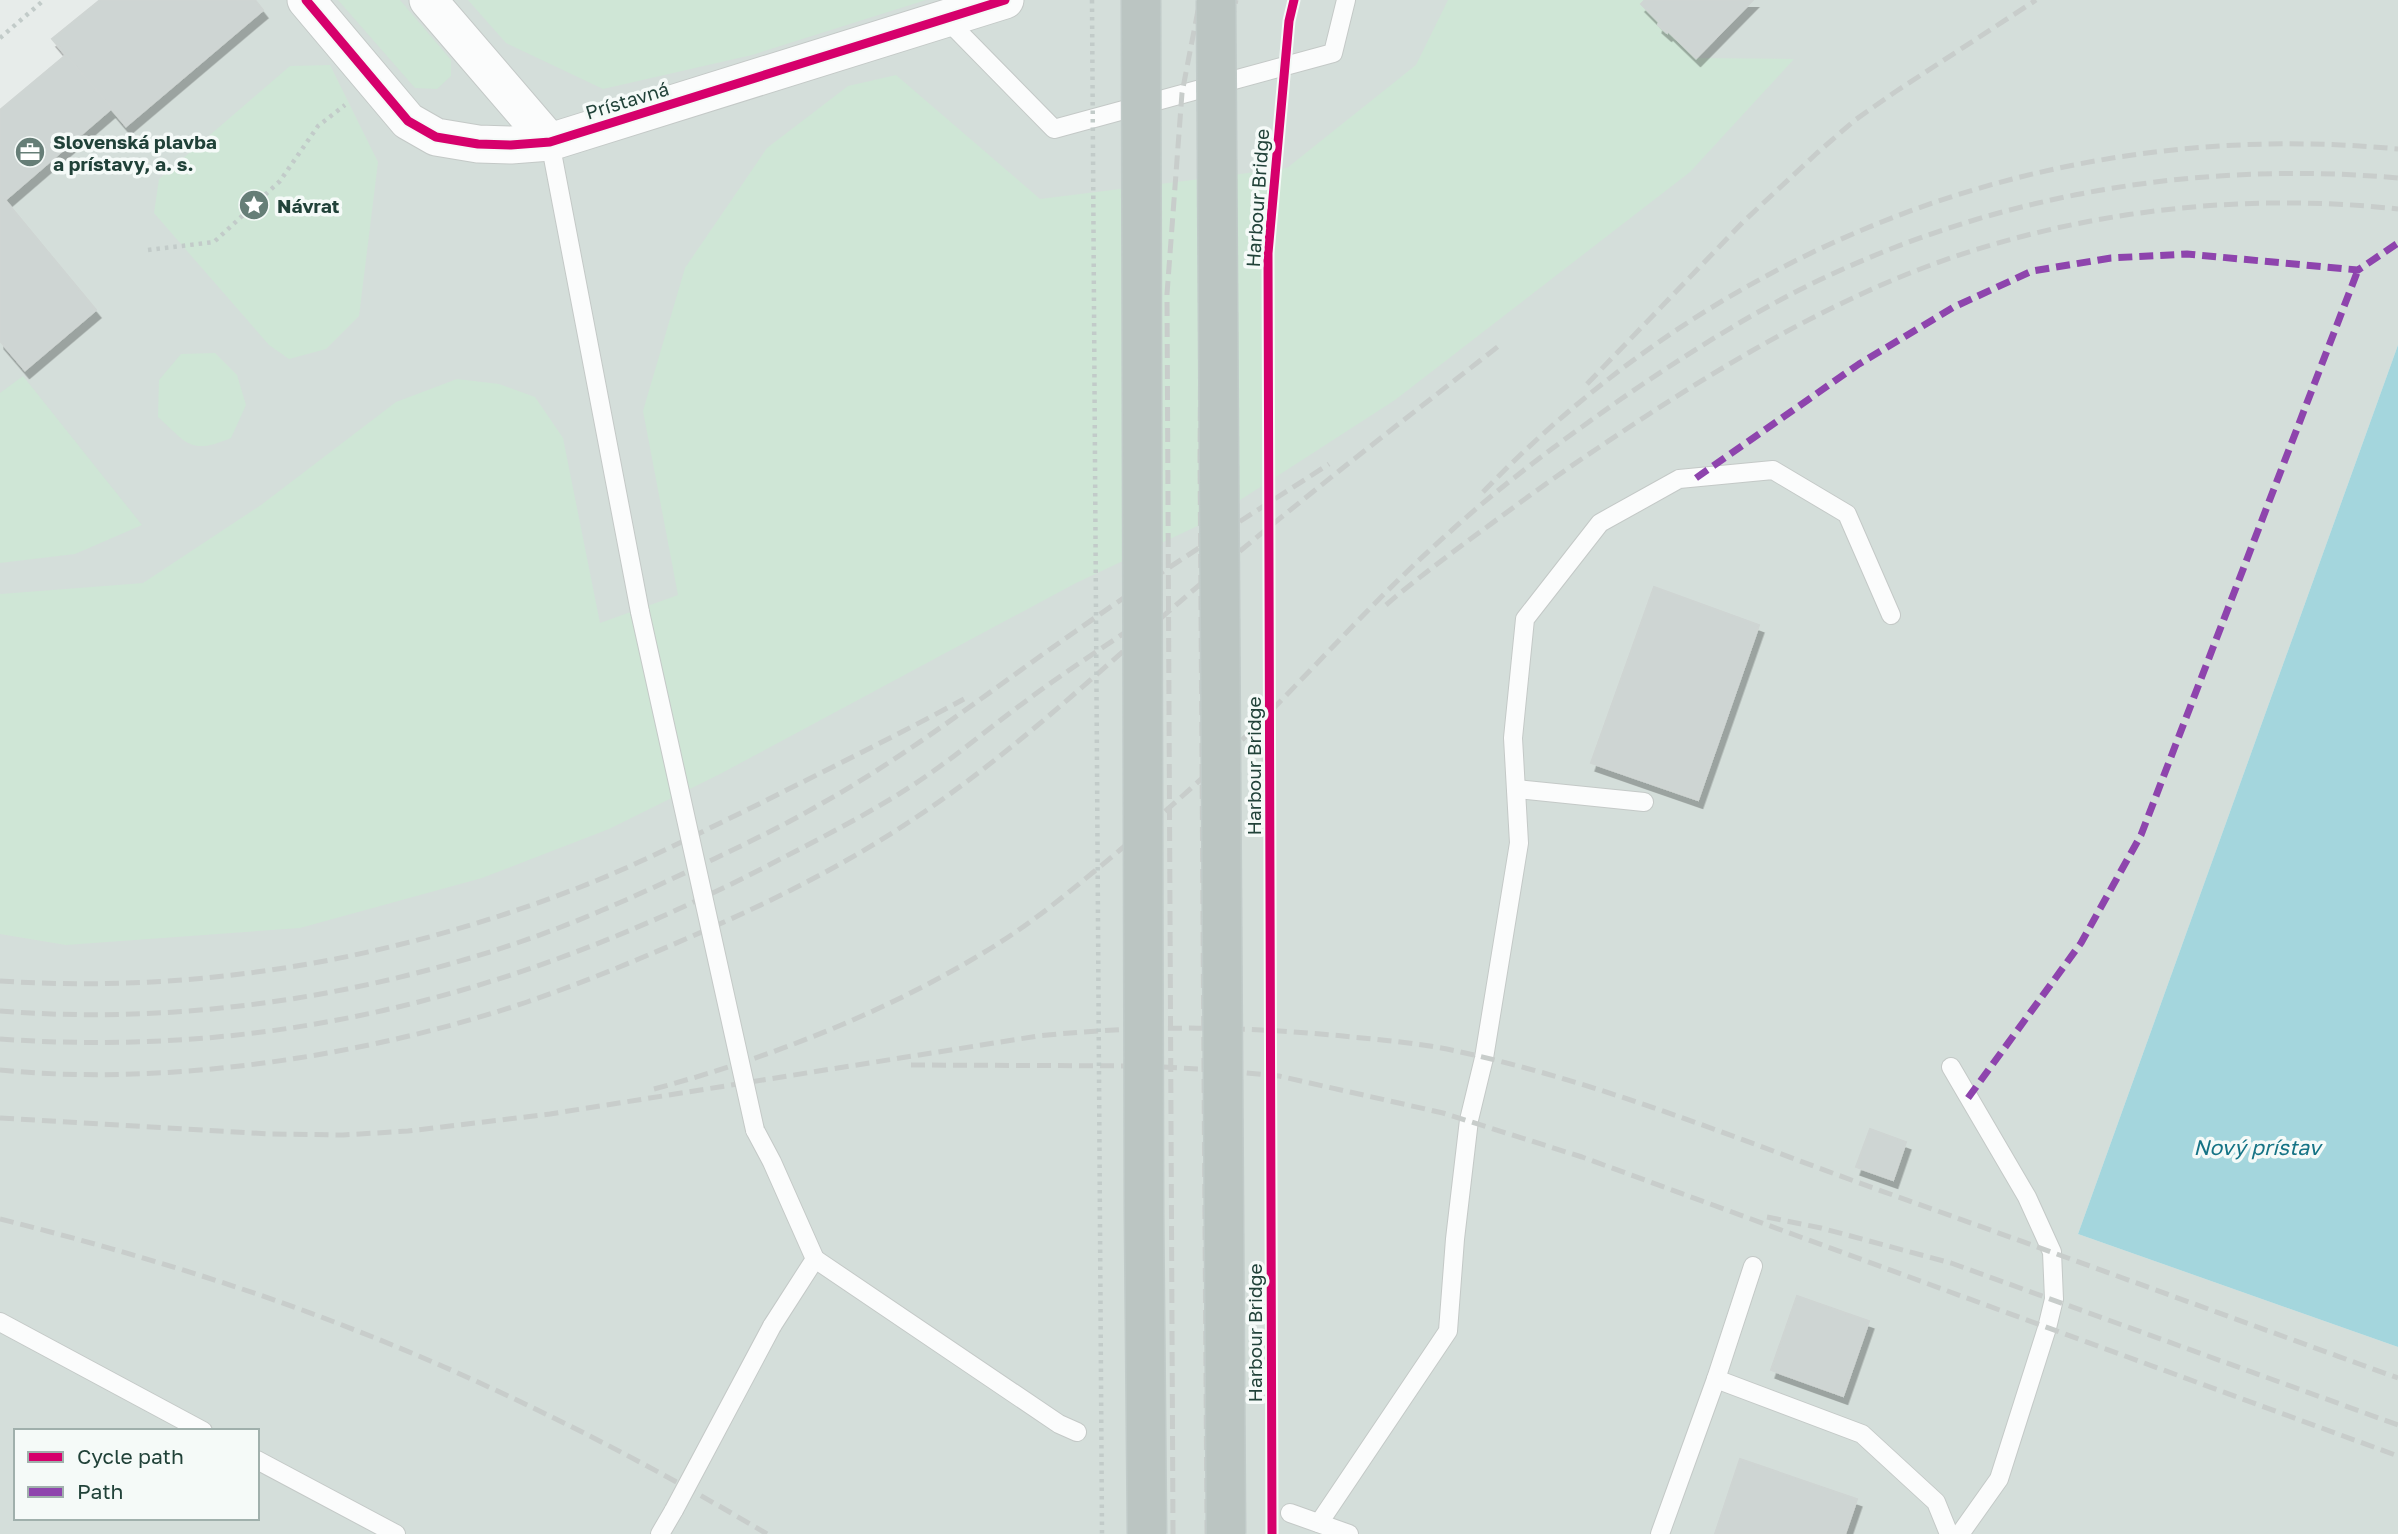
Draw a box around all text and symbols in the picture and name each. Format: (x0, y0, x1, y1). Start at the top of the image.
street label: Prístavná (582, 76, 672, 124)
street label: Harbour Bridge (1241, 128, 1273, 268)
place label: Slovenská plavba a prístavy, a. s. (53, 130, 217, 175)
office icon: Slovenská plavba a prístavy, a. s. (13, 135, 47, 169)
place icon: Návrat (237, 188, 271, 222)
place label: Návrat (277, 194, 340, 217)
street label: Harbour Bridge (1242, 697, 1265, 835)
water label: Nový prístav (2193, 1134, 2324, 1160)
street label: Harbour Bridge (1243, 1264, 1266, 1402)
legend (14, 1429, 259, 1520)
text: Cycle path (77, 1443, 184, 1469)
text: Path (77, 1478, 124, 1504)

